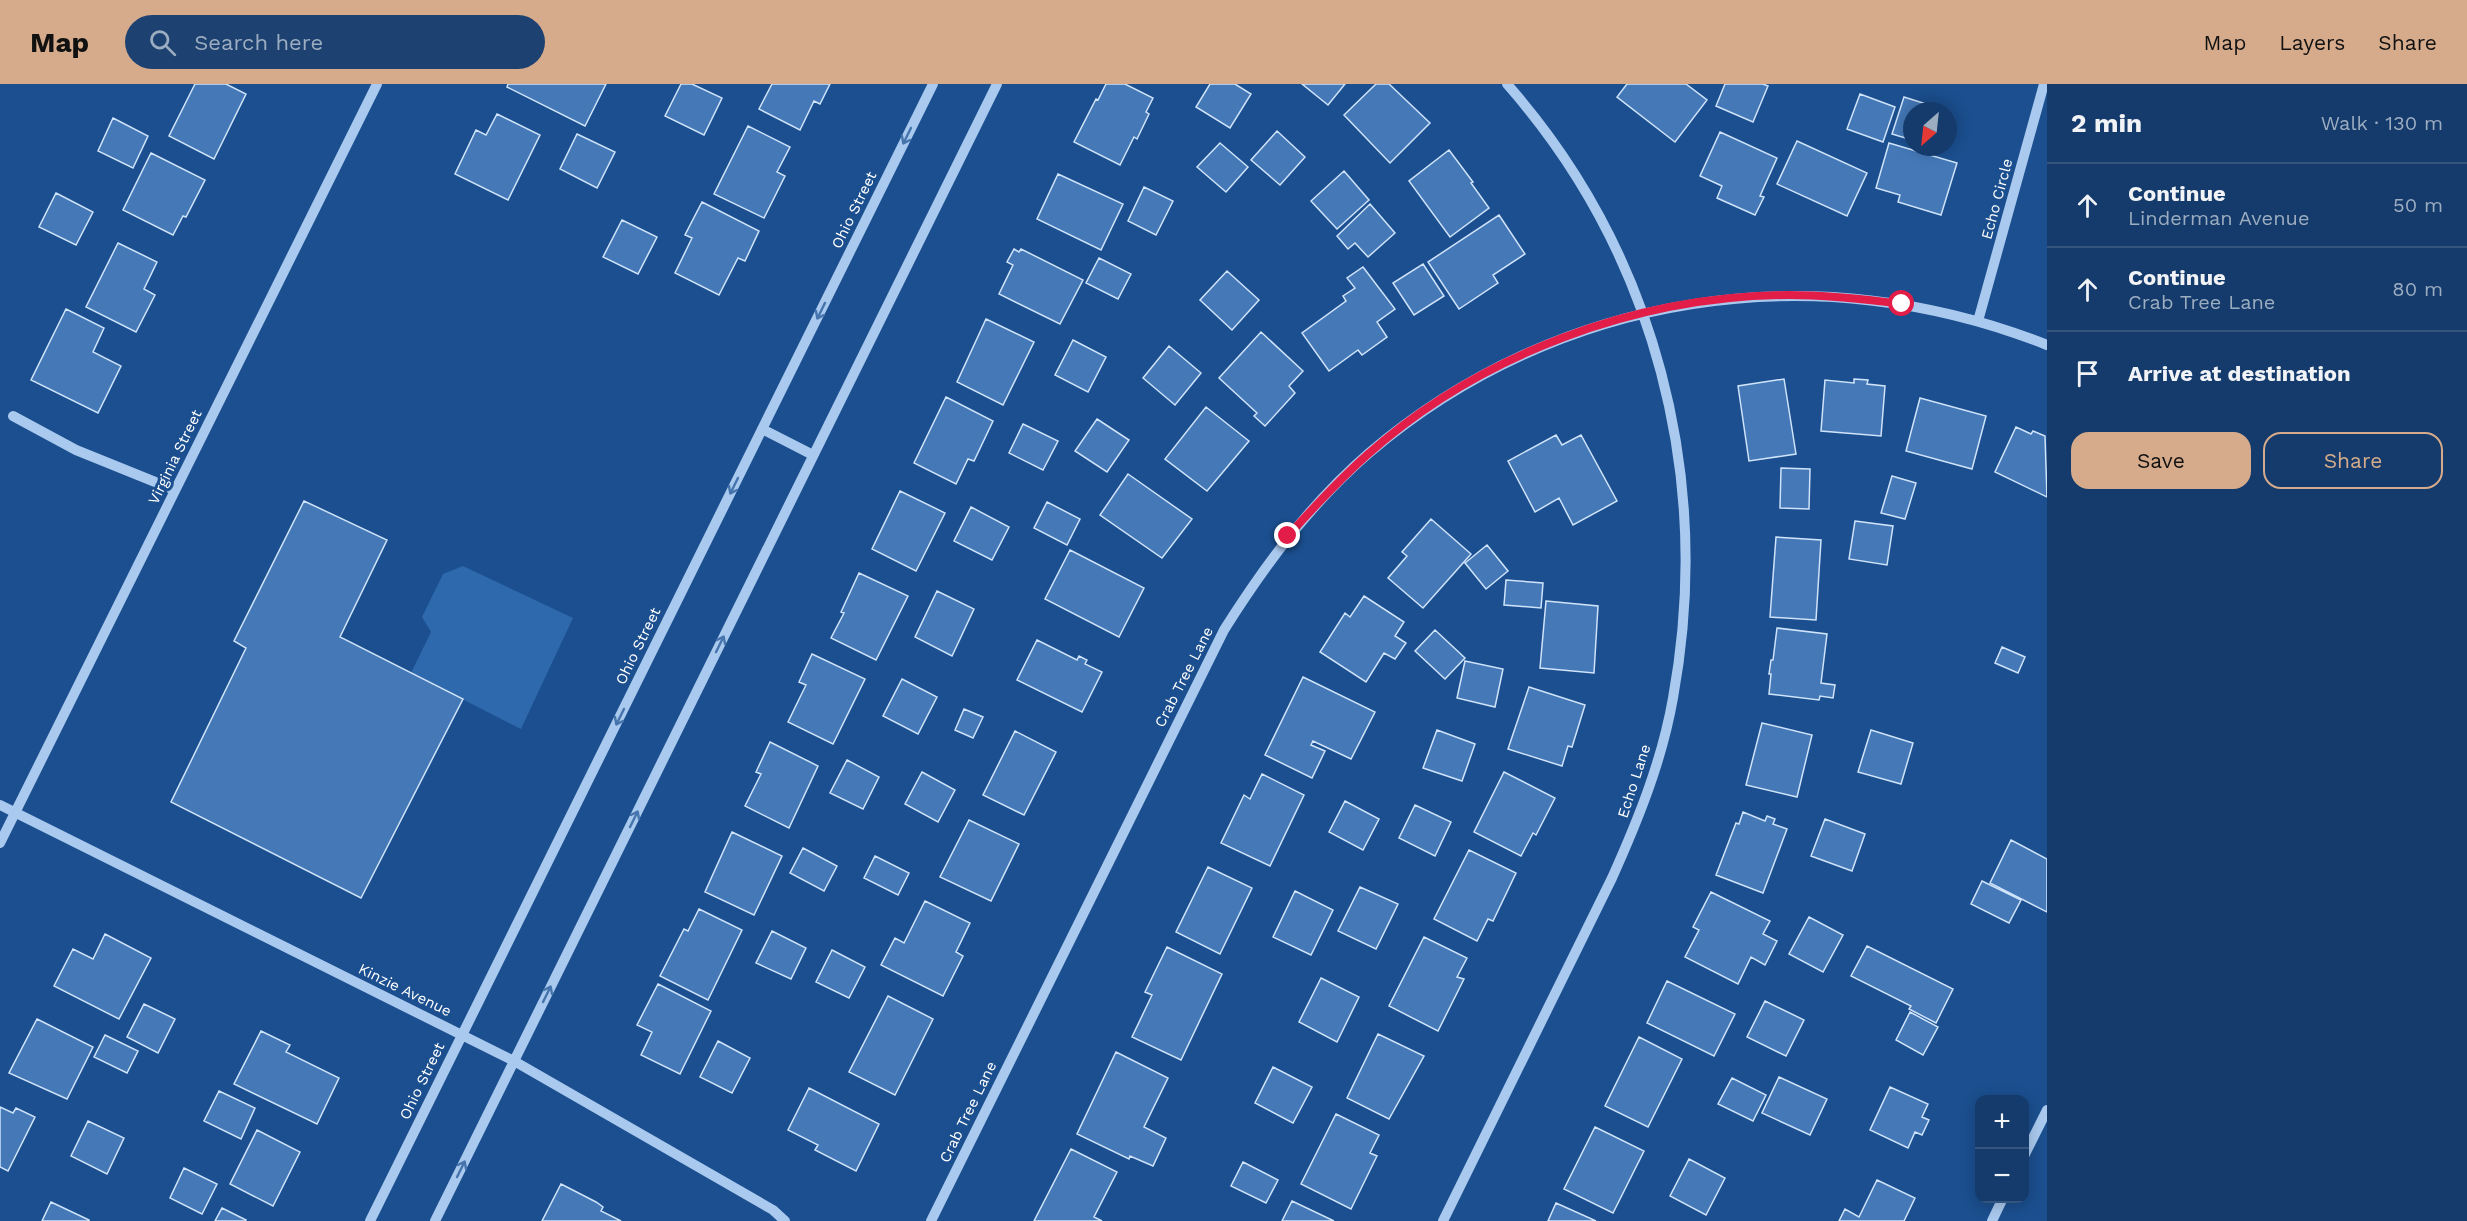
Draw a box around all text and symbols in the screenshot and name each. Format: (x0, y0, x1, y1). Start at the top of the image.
search box (125, 15, 545, 69)
text: Map (30, 26, 89, 59)
icon: search (146, 26, 179, 59)
text: Search here (194, 30, 323, 55)
text: Map (2203, 30, 2246, 55)
text: Layers (2279, 30, 2345, 55)
text: Share (2378, 30, 2437, 55)
north arrow (1903, 102, 1957, 156)
text: 2 min (2071, 108, 2142, 138)
text: Walk · 130 m (2321, 111, 2443, 135)
one-way arrow (901, 127, 912, 145)
street label: Echo Circle (1978, 157, 2016, 241)
street label: Ohio Street (828, 168, 881, 252)
text: Continue (2128, 181, 2226, 206)
icon: ahead (2071, 189, 2104, 222)
text: 50 m (2393, 193, 2443, 217)
text: Linderman Avenue (2128, 206, 2309, 230)
text: Continue (2128, 265, 2226, 290)
icon: ahead (2071, 273, 2104, 306)
text: 80 m (2392, 277, 2443, 301)
route start (1888, 290, 1914, 316)
text: Crab Tree Lane (2128, 290, 2275, 314)
one-way arrow (814, 302, 826, 320)
icon: arrive (2071, 357, 2104, 390)
text: Arrive at destination (2128, 361, 2351, 386)
street label: Virginia Street (144, 406, 206, 507)
button: Save (2071, 432, 2251, 489)
button: Share (2263, 432, 2443, 489)
one-way arrow (728, 477, 740, 494)
route end (1274, 522, 1300, 548)
street label: Ohio Street (612, 604, 665, 688)
street label: Crab Tree Lane (1151, 624, 1217, 730)
one-way arrow (715, 636, 726, 654)
one-way arrow (614, 708, 625, 726)
street label: Echo Lane (1614, 742, 1654, 820)
one-way arrow (628, 810, 640, 828)
street label: Kinzie Avenue (356, 960, 454, 1020)
one-way arrow (542, 985, 554, 1003)
street label: Ohio Street (396, 1039, 449, 1123)
street label: Crab Tree Lane (936, 1058, 1000, 1166)
map controls (1975, 1095, 2029, 1203)
button: + (1975, 1095, 2029, 1149)
button: − (1975, 1149, 2029, 1203)
one-way arrow (455, 1160, 467, 1178)

